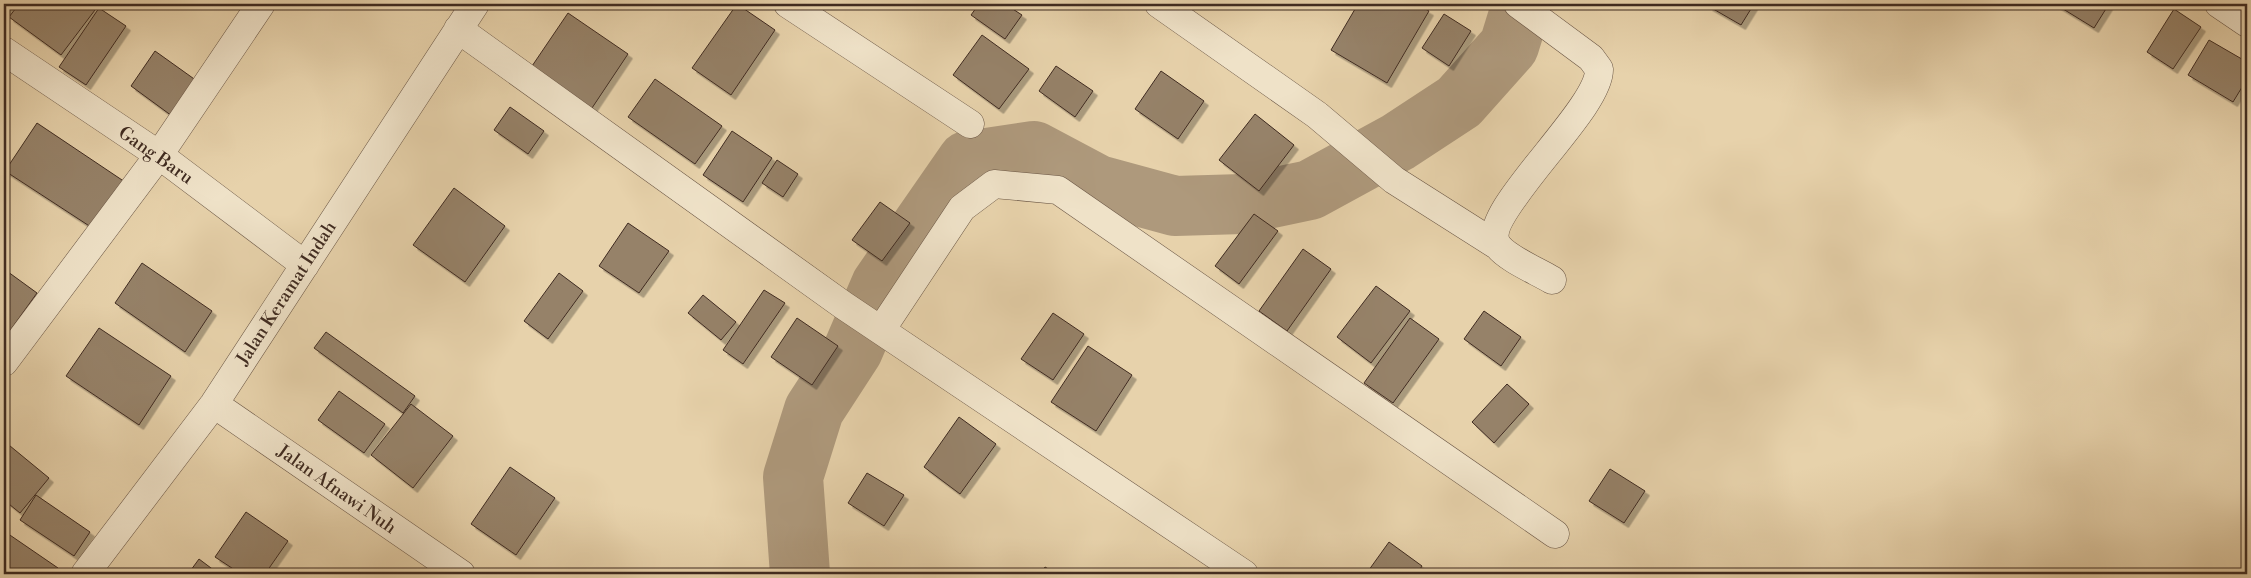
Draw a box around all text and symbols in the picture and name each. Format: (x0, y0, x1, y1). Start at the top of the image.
street label: Gang Baru (114, 121, 198, 190)
street label: Jalan Keramat Indah (231, 217, 342, 370)
street label: Jalan Afnawi Nuh (272, 439, 401, 539)

